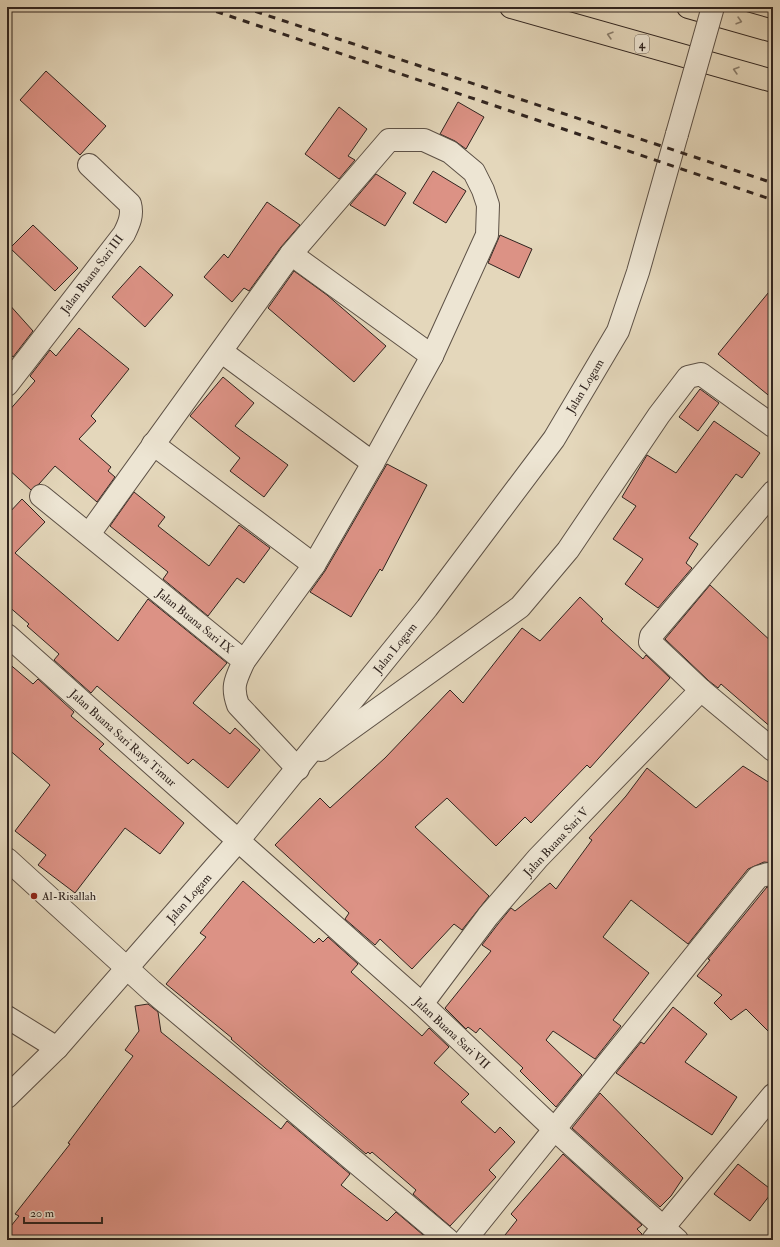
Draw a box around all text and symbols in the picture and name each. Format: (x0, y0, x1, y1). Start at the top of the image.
one-way arrow (736, 16, 743, 25)
one-way arrow (607, 31, 614, 40)
road number: 4 (635, 35, 649, 53)
one-way arrow (732, 66, 739, 75)
street label: Jalan Buana Sari III (57, 232, 127, 318)
street label: Jalan Logam (563, 356, 608, 417)
street label: Jalan Buana Sari IX (152, 585, 237, 658)
street label: Jalan Logam (370, 619, 421, 677)
street label: Jalan Buana Sari Raya Timur (65, 686, 180, 791)
street label: Jalan Buana Sari V (520, 804, 593, 881)
street label: Jalan Logam (163, 870, 215, 927)
place label: Al-Risallah (41, 889, 97, 904)
marker: Al-Risallah (29, 891, 39, 901)
street label: Jalan Buana Sari VII (410, 993, 493, 1073)
scale bar (24, 1199, 102, 1225)
text: 20 m (30, 1206, 55, 1221)

